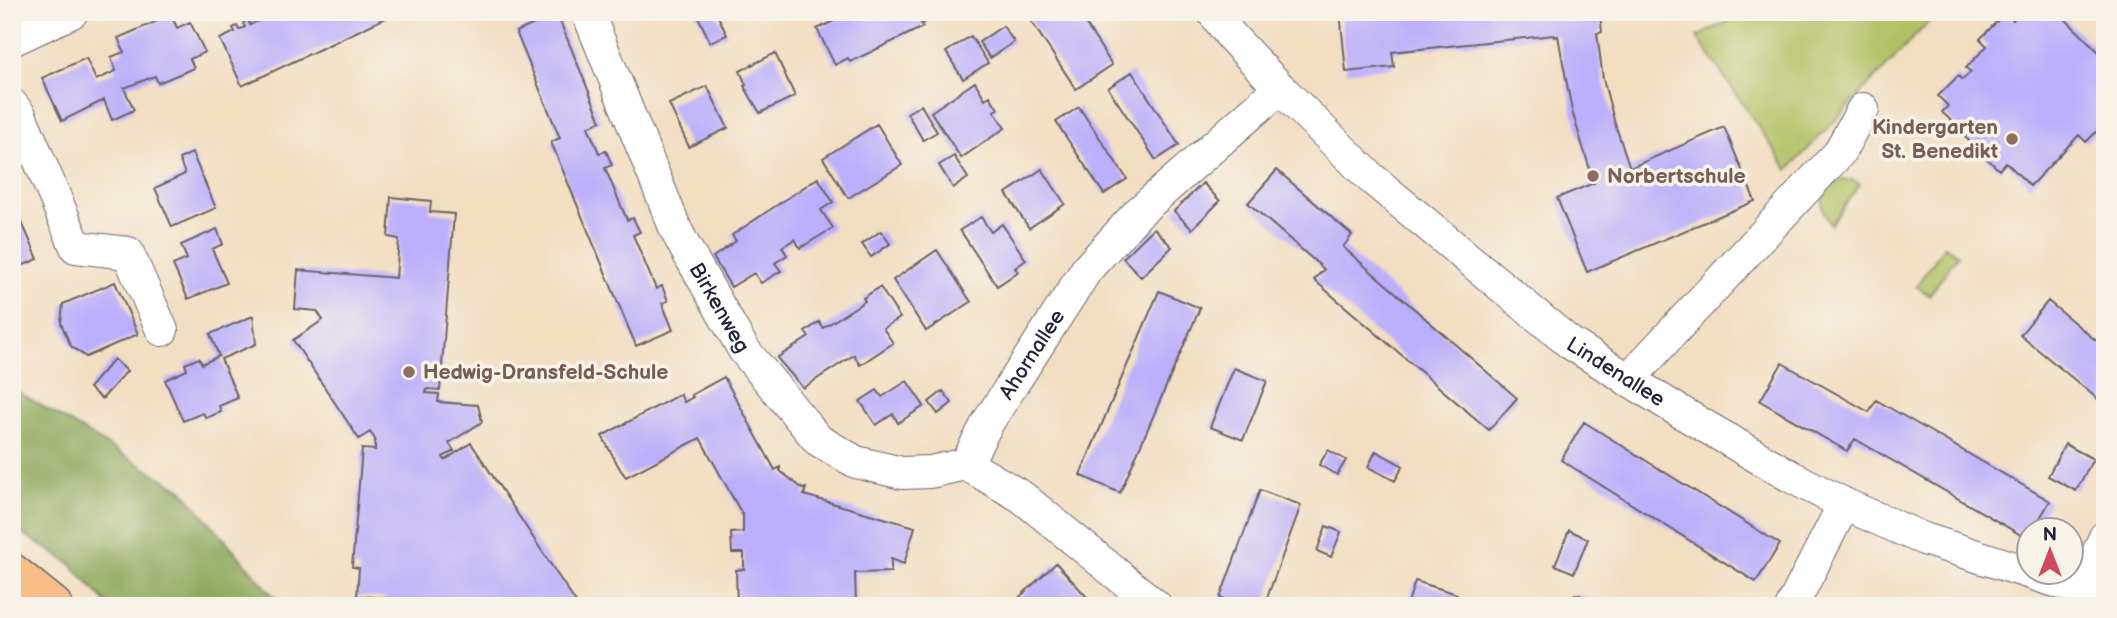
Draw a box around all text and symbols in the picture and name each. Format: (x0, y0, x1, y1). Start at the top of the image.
place label: Kindergarten St. Benedikt (1872, 115, 1998, 164)
marker: Kindergarten St. Benedikt (2004, 131, 2020, 147)
place label: Norbertschule (1607, 164, 1746, 189)
marker: Norbertschule (1585, 168, 1601, 184)
street label: Birkenweg (684, 259, 755, 357)
street label: Ahornallee (994, 305, 1070, 404)
street label: Lindenallee (1562, 332, 1669, 412)
place label: Hedwig-Dransfeld-Schule (423, 360, 668, 385)
marker: Hedwig-Dransfeld-Schule (401, 364, 417, 380)
north arrow (2016, 516, 2086, 586)
text: N (2043, 524, 2057, 547)

